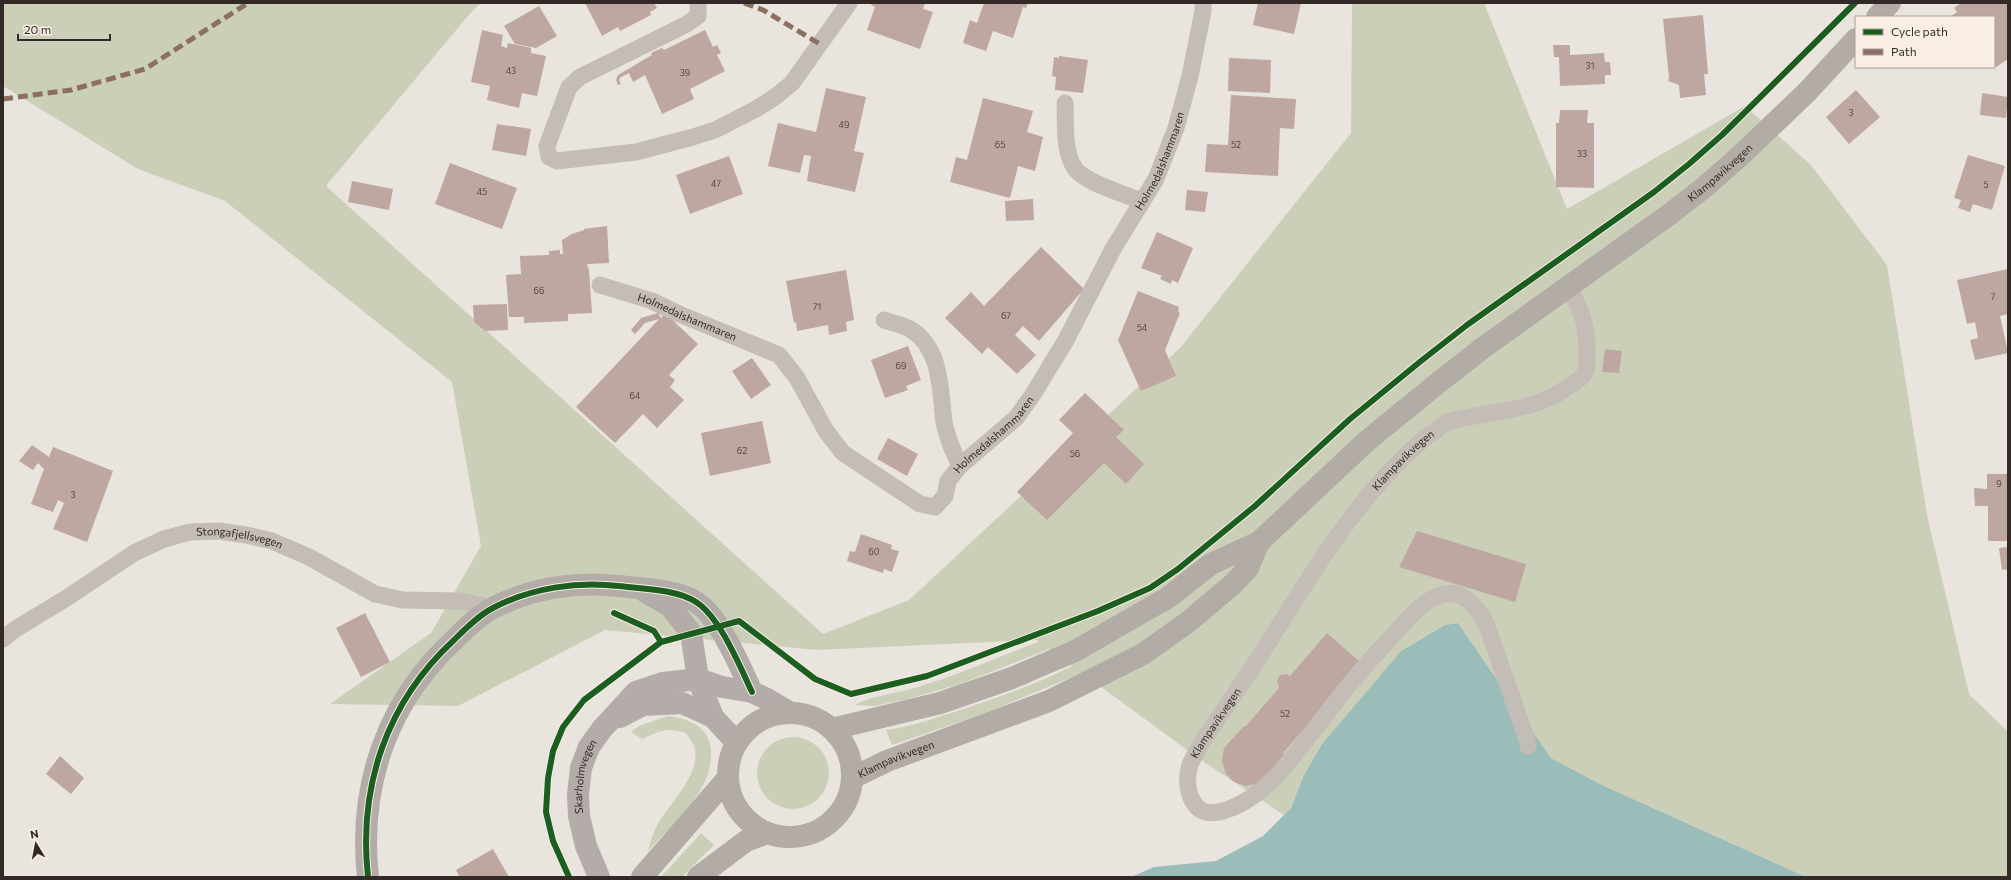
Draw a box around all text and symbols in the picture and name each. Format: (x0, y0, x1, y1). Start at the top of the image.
scale bar (18, 16, 110, 42)
legend (1855, 16, 1995, 68)
text: 20 m (24, 22, 51, 36)
text: Cycle path (1891, 24, 1948, 38)
text: Path (1891, 44, 1917, 58)
house number: 31 (1586, 60, 1594, 71)
house number: 43 (506, 65, 516, 76)
house number: 39 (680, 67, 690, 78)
house number: 3 (1848, 107, 1854, 118)
street label: Holmedalshammaren (1132, 110, 1186, 212)
house number: 49 (839, 119, 849, 130)
house number: 65 (995, 139, 1005, 150)
house number: 52 (1231, 139, 1241, 150)
street label: Klampavikvegen (1685, 141, 1755, 204)
house number: 33 (1577, 148, 1587, 159)
house number: 47 (711, 178, 721, 189)
house number: 5 (1983, 179, 1989, 190)
house number: 45 (477, 186, 487, 197)
house number: 66 (534, 285, 544, 296)
street label: Holmedalshammaren (636, 290, 739, 343)
house number: 7 (1991, 291, 1996, 302)
house number: 71 (813, 301, 821, 312)
house number: 67 (1001, 310, 1011, 321)
house number: 54 (1137, 322, 1148, 333)
house number: 69 (896, 360, 906, 371)
house number: 64 (630, 390, 641, 401)
street label: Holmedalshammaren (950, 393, 1036, 475)
street label: Klampavikvegen (1369, 427, 1436, 493)
house number: 62 (737, 445, 747, 456)
house number: 56 (1070, 448, 1080, 459)
house number: 9 (1996, 478, 2002, 489)
house number: 3 (70, 489, 76, 500)
street label: Stongafjellsvegen (196, 524, 285, 551)
house number: 60 (868, 546, 880, 557)
street label: Klampavikvegen (1187, 685, 1243, 760)
house number: 52 (1280, 708, 1290, 719)
street label: Skarholmvegen (571, 736, 599, 814)
street label: Klampavikvegen (855, 737, 936, 780)
north arrow (16, 824, 56, 864)
text: N (29, 827, 39, 841)

